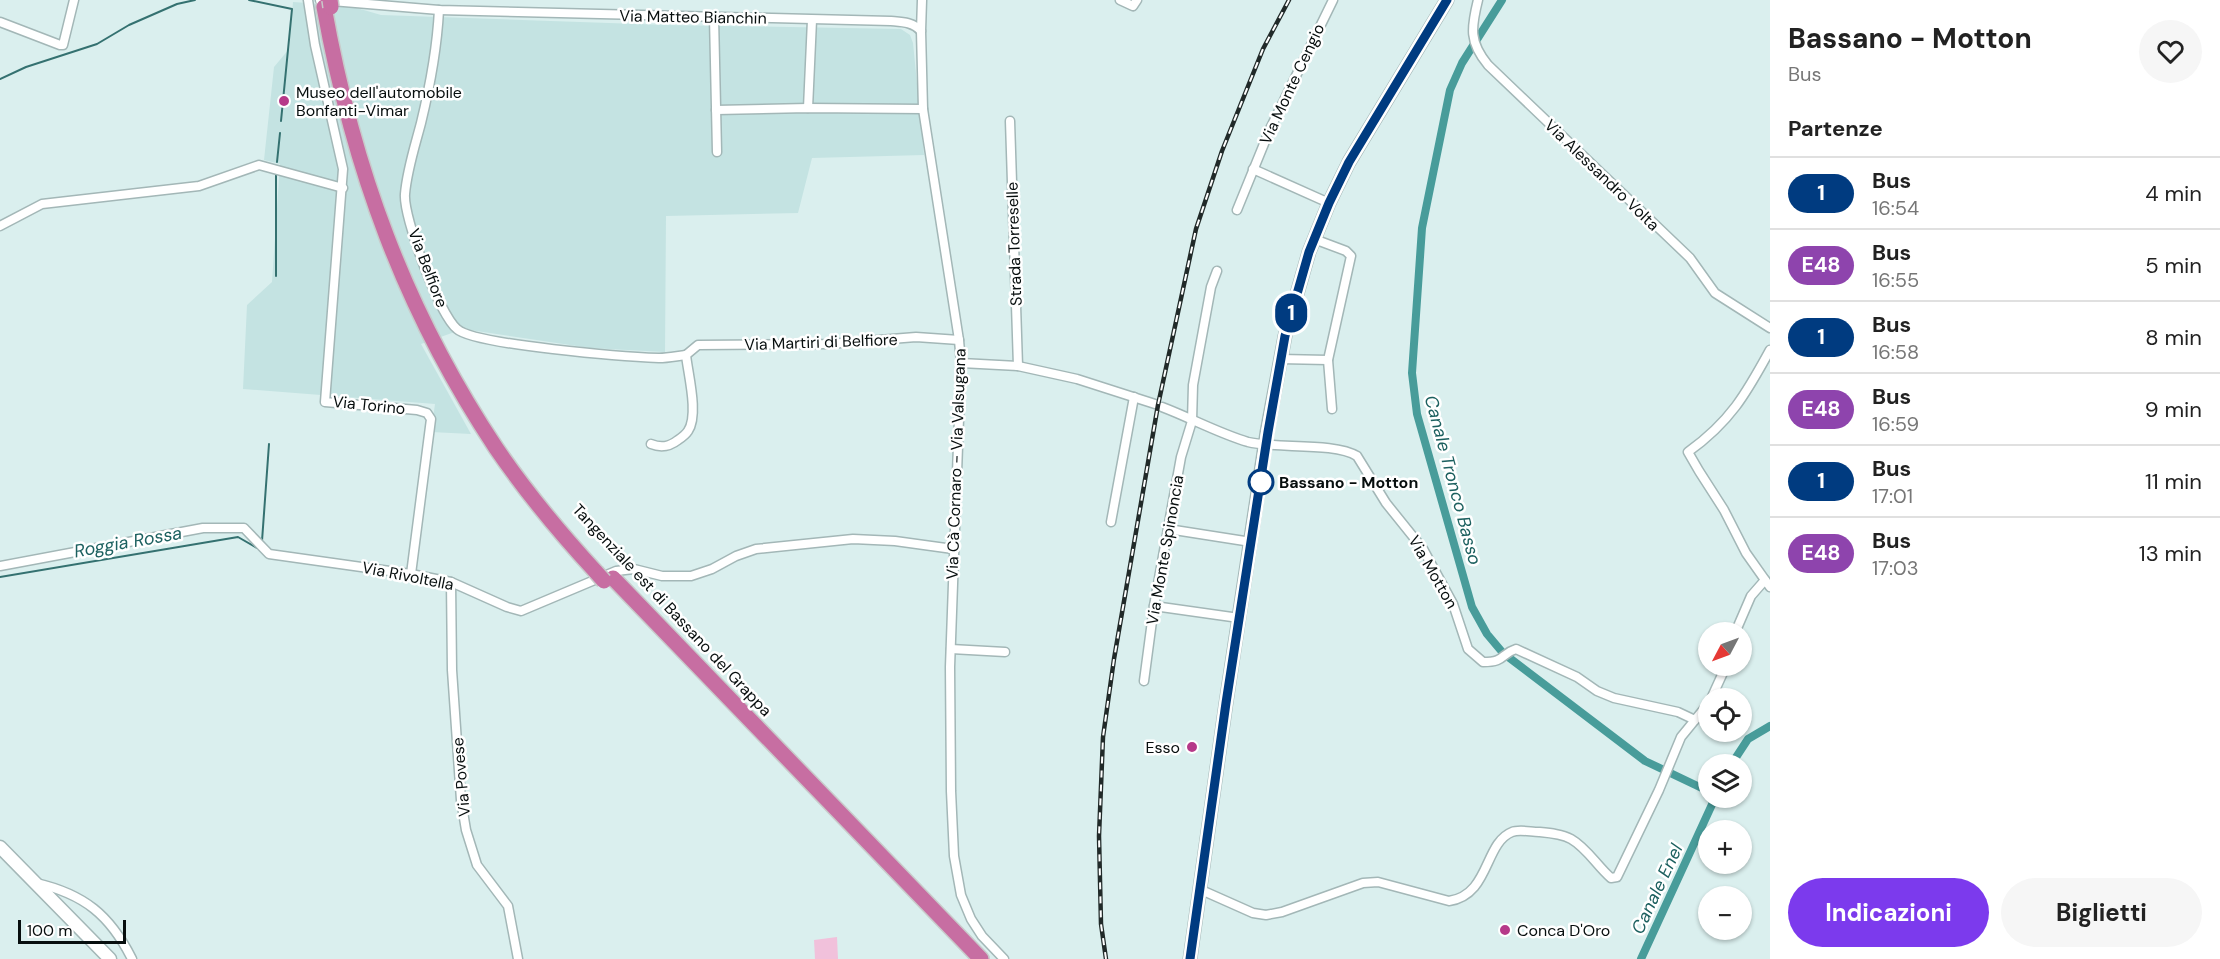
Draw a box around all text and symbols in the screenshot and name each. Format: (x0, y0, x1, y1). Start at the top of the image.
street label: Via Matteo Bianchin (619, 5, 767, 29)
street label: Via Monte Cengio (1255, 20, 1329, 148)
text: Bassano - Motton (1788, 20, 2032, 57)
button: heart (2139, 20, 2202, 83)
text: Bus (1788, 61, 1822, 87)
place label: Museo dell'automobile Bonfanti-Vimar (296, 82, 462, 121)
marker: Museo dell'automobile Bonfanti-Vimar (277, 94, 291, 108)
text: Partenze (1788, 114, 1883, 143)
street label: Via Alessandro Volta (1540, 115, 1664, 235)
text: Bus (1872, 166, 1911, 195)
text: 1 (1817, 179, 1825, 207)
text: 4 min (2145, 179, 2202, 208)
street label: Strada Torreselle (1001, 182, 1027, 306)
text: 16:54 (1872, 195, 1919, 221)
street label: Via Belfiore (403, 225, 453, 311)
text: Bus (1872, 238, 1911, 267)
text: E48 (1801, 251, 1841, 279)
text: 5 min (2145, 251, 2202, 280)
text: 16:55 (1872, 267, 1919, 293)
line badge: 1 (1272, 294, 1310, 332)
text: 1 (1287, 299, 1295, 327)
text: Bus (1872, 310, 1911, 339)
text: 1 (1817, 323, 1825, 351)
text: 8 min (2145, 323, 2202, 352)
street label: Via Martiri di Belfiore (744, 329, 898, 355)
text: 16:58 (1872, 339, 1919, 365)
street label: Via Cà Cornaro - Via Valsugana (941, 348, 971, 580)
text: Bus (1872, 382, 1911, 411)
street label: Via Torino (332, 391, 406, 419)
water label: Canale Tronco Basso (1419, 392, 1487, 568)
text: E48 (1801, 395, 1841, 423)
text: 9 min (2145, 395, 2202, 424)
text: 16:59 (1872, 411, 1919, 437)
text: Bus (1872, 454, 1911, 483)
text: 1 (1817, 467, 1825, 495)
text: 11 min (2145, 467, 2202, 496)
marker: Bassano - Motton (1248, 469, 1274, 495)
place label: Bassano - Motton (1279, 472, 1418, 493)
street label: Via Monte Spinoncia (1141, 473, 1189, 627)
text: 17:01 (1872, 483, 1913, 509)
street label: Tangenziale est di Bassano del Grappa (568, 499, 776, 721)
water label: Roggia Rossa (72, 521, 184, 563)
text: Bus (1872, 526, 1911, 555)
street label: Via Motton (1404, 532, 1462, 612)
text: E48 (1801, 539, 1841, 567)
text: 13 min (2139, 539, 2202, 568)
text: 17:03 (1872, 555, 1918, 581)
street label: Via Rivoltella (360, 557, 456, 595)
north arrow (1698, 622, 1752, 676)
map controls (1698, 622, 1752, 940)
button: locate (1698, 688, 1752, 742)
street label: Via Povese (447, 736, 475, 818)
place label: Esso (1145, 737, 1180, 758)
marker: Esso (1185, 740, 1199, 754)
button: layers (1698, 754, 1752, 808)
button: + (1698, 820, 1752, 874)
water label: Canale Enel (1626, 839, 1689, 938)
button: Indicazioni (1788, 878, 1989, 947)
button: Biglietti (2001, 878, 2202, 947)
button: − (1698, 886, 1752, 940)
scale bar (18, 917, 126, 944)
text: 100 m (27, 920, 72, 941)
place label: Conca D'Oro (1517, 920, 1610, 941)
marker: Conca D'Oro (1498, 923, 1512, 937)

